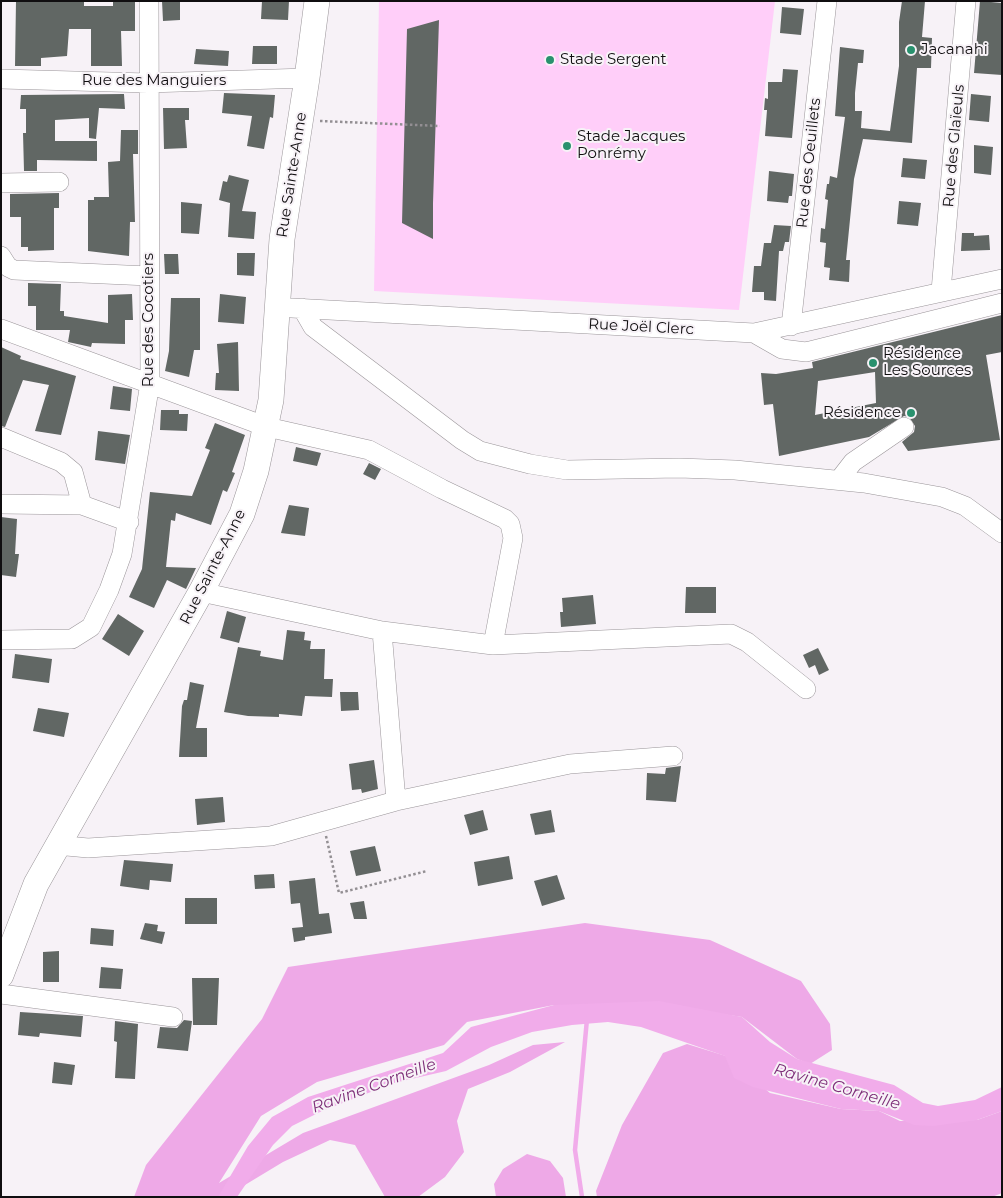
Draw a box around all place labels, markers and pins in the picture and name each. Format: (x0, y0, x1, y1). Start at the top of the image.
place label: Jacanahi (921, 41, 988, 59)
marker: Jacanahi (905, 44, 917, 56)
place label: Stade Sergent (560, 51, 667, 69)
marker: Stade Sergent (544, 54, 556, 66)
place label: Stade Jacques Ponrémy (577, 128, 685, 163)
marker: Stade Jacques Ponrémy (561, 140, 573, 152)
place label: Résidence Les Sources (883, 345, 971, 380)
marker: Résidence Les Sources (867, 357, 879, 369)
place label: Résidence (823, 404, 901, 422)
marker: Résidence (905, 407, 917, 419)

